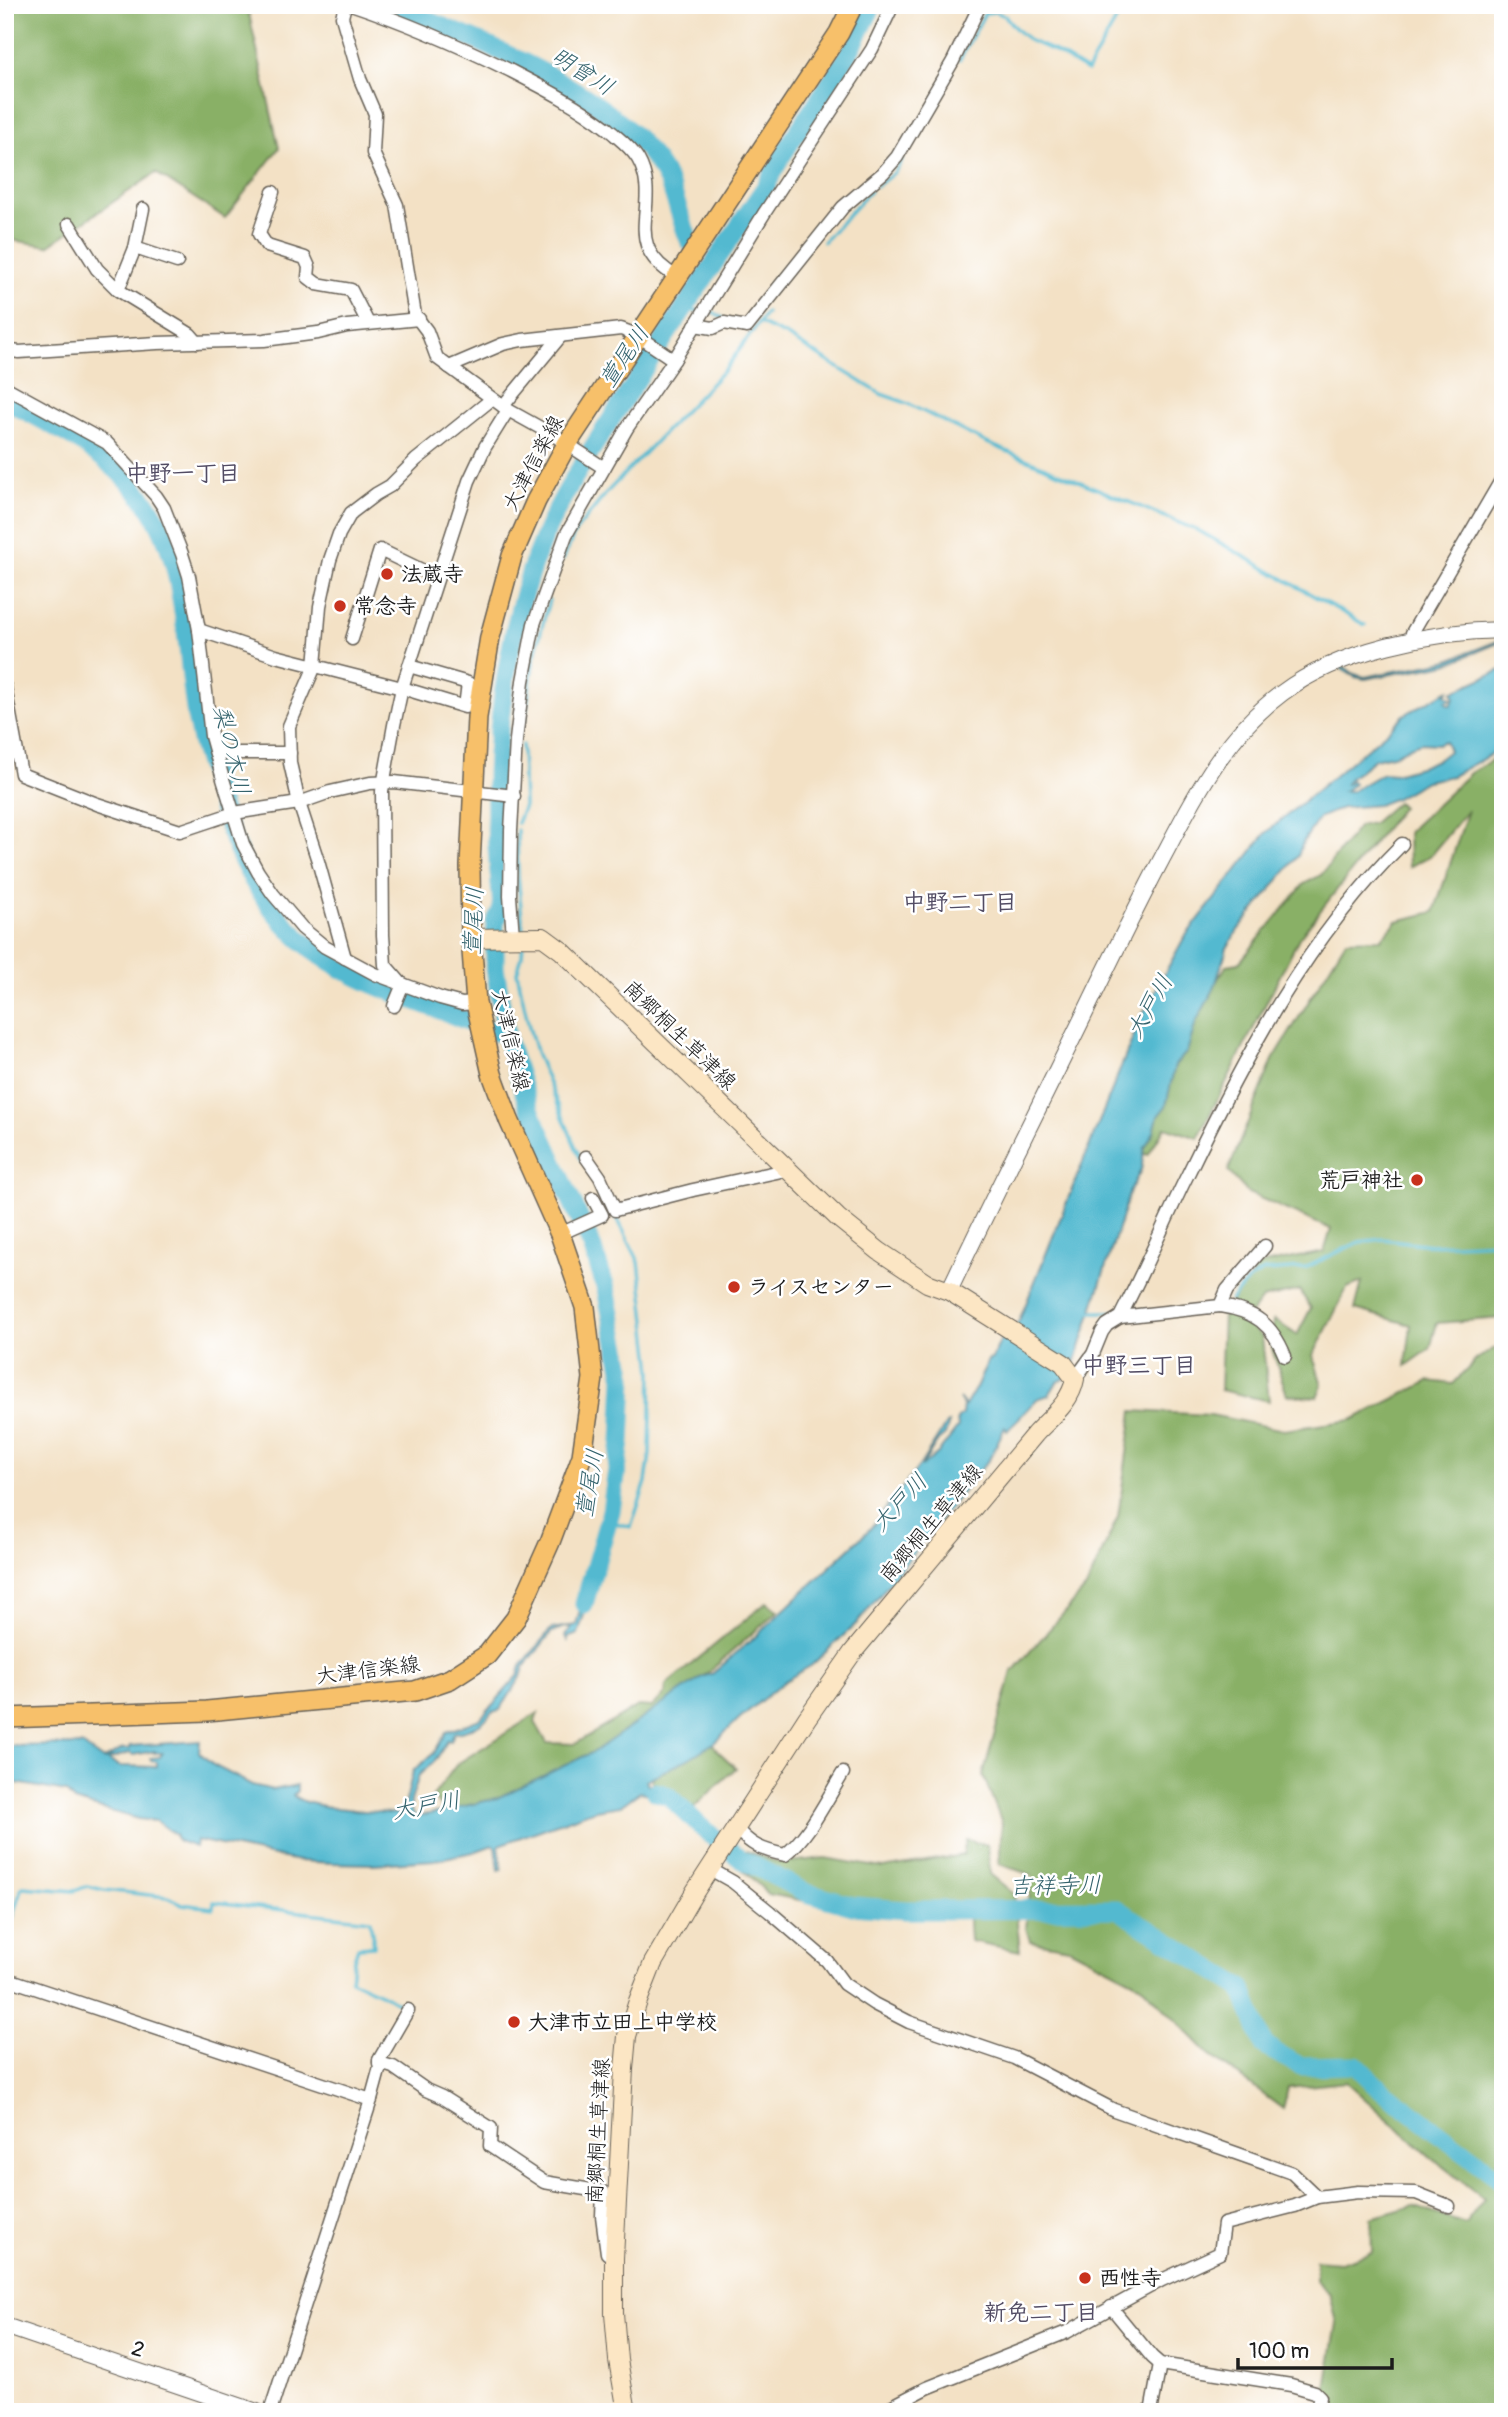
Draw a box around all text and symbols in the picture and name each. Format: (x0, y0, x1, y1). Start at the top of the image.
water label: 明曾川 (546, 41, 620, 102)
water label: 萱尾川 (593, 320, 656, 393)
street label: 大津信楽線 (497, 411, 570, 516)
district label: 中野一丁目 (126, 459, 241, 488)
place label: 法蔵寺 (401, 561, 464, 588)
marker: 法蔵寺 (379, 566, 395, 582)
place label: 常念寺 (354, 593, 417, 620)
marker: 常念寺 (332, 598, 348, 614)
water label: 梨の木川 (206, 702, 257, 798)
water label: 萱尾川 (457, 886, 490, 956)
district label: 中野二丁目 (903, 888, 1018, 917)
water label: 大戸川 (1120, 969, 1179, 1043)
street label: 南郷桐生草津線 (617, 975, 742, 1096)
street label: 大津信楽線 (486, 986, 535, 1094)
place label: 荒戸神社 (1319, 1167, 1403, 1194)
marker: 荒戸神社 (1409, 1172, 1425, 1188)
place label: ライスセンター (748, 1274, 894, 1301)
marker: ライスセンター (726, 1279, 742, 1295)
district label: 中野三丁目 (1082, 1351, 1197, 1380)
water label: 萱尾川 (569, 1447, 610, 1520)
street label: 南郷桐生草津線 (874, 1458, 989, 1588)
water label: 大戸川 (865, 1467, 933, 1537)
street label: 大津信楽線 (314, 1651, 422, 1690)
water label: 大戸川 (390, 1785, 463, 1826)
water label: 吉祥寺川 (1009, 1870, 1101, 1901)
place label: 大津市立田上中学校 (528, 2009, 717, 2036)
marker: 大津市立田上中学校 (506, 2014, 522, 2030)
street label: 南郷桐生草津線 (581, 2057, 616, 2205)
place label: 西性寺 (1099, 2265, 1162, 2292)
marker: 西性寺 (1077, 2270, 1093, 2286)
district label: 新免二丁目 (984, 2298, 1099, 2327)
scale bar (1238, 2326, 1392, 2370)
street label: 2 (128, 2335, 148, 2364)
text: 100 m (1249, 2338, 1309, 2365)

